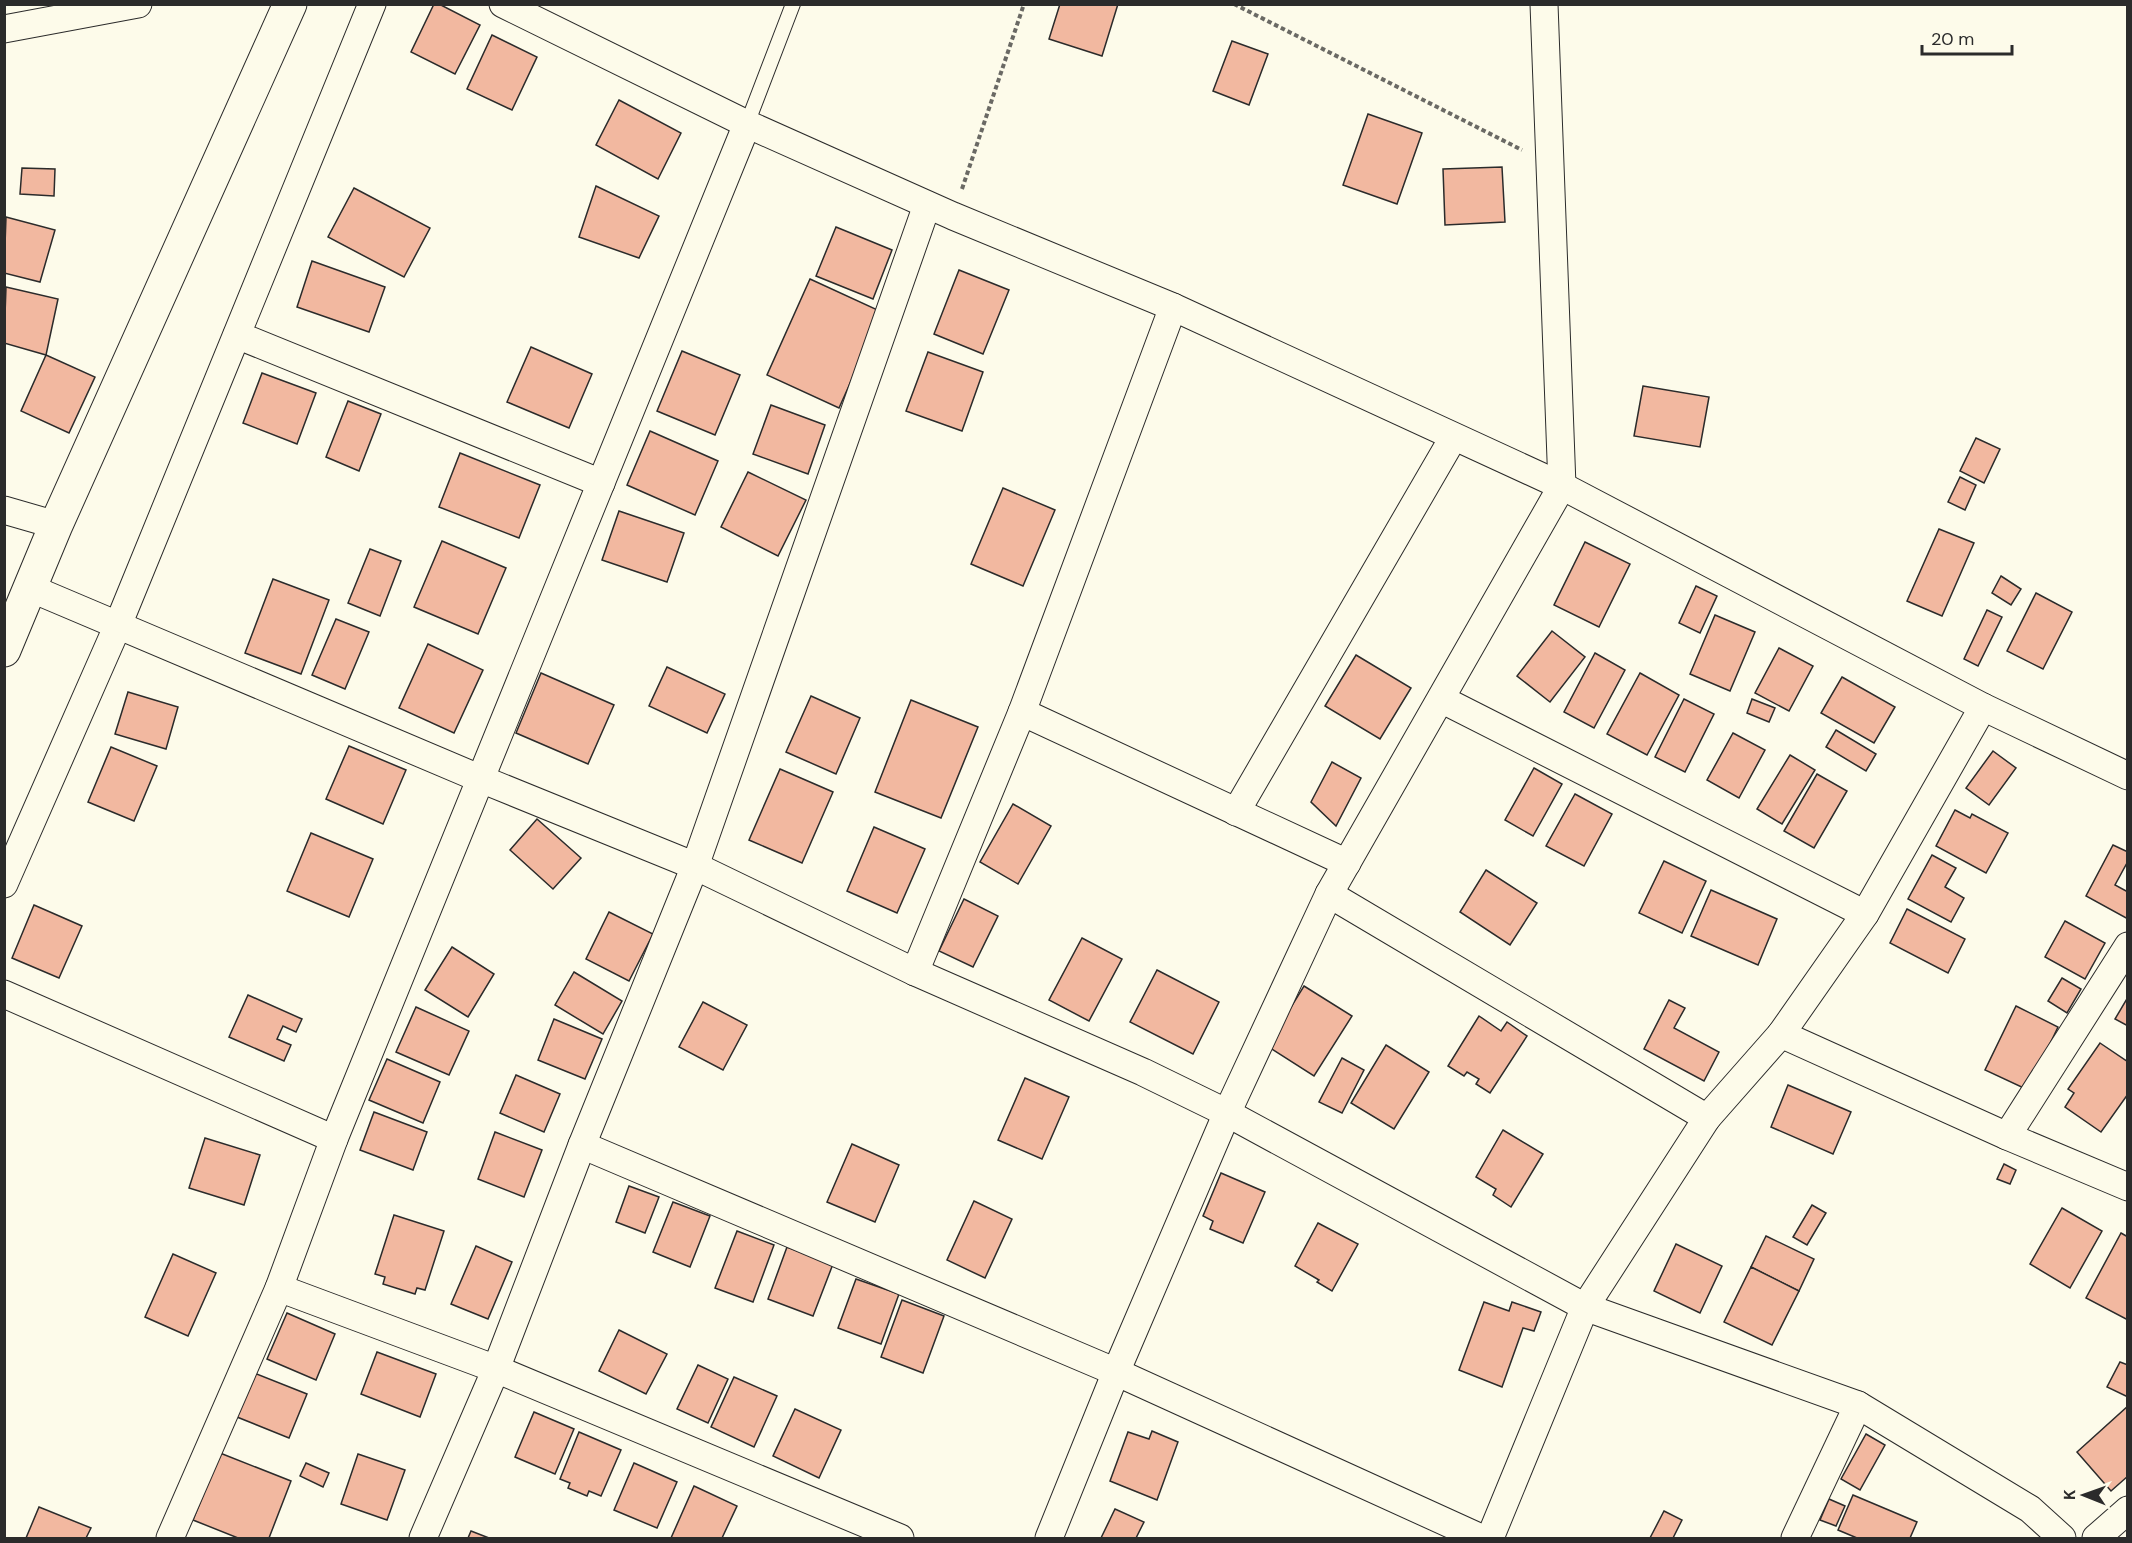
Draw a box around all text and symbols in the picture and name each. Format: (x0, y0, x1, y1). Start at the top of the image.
scale bar (1922, 18, 2012, 56)
text: 20 m (1931, 27, 1974, 51)
north arrow (2054, 1465, 2114, 1525)
text: K (2059, 1489, 2080, 1500)

